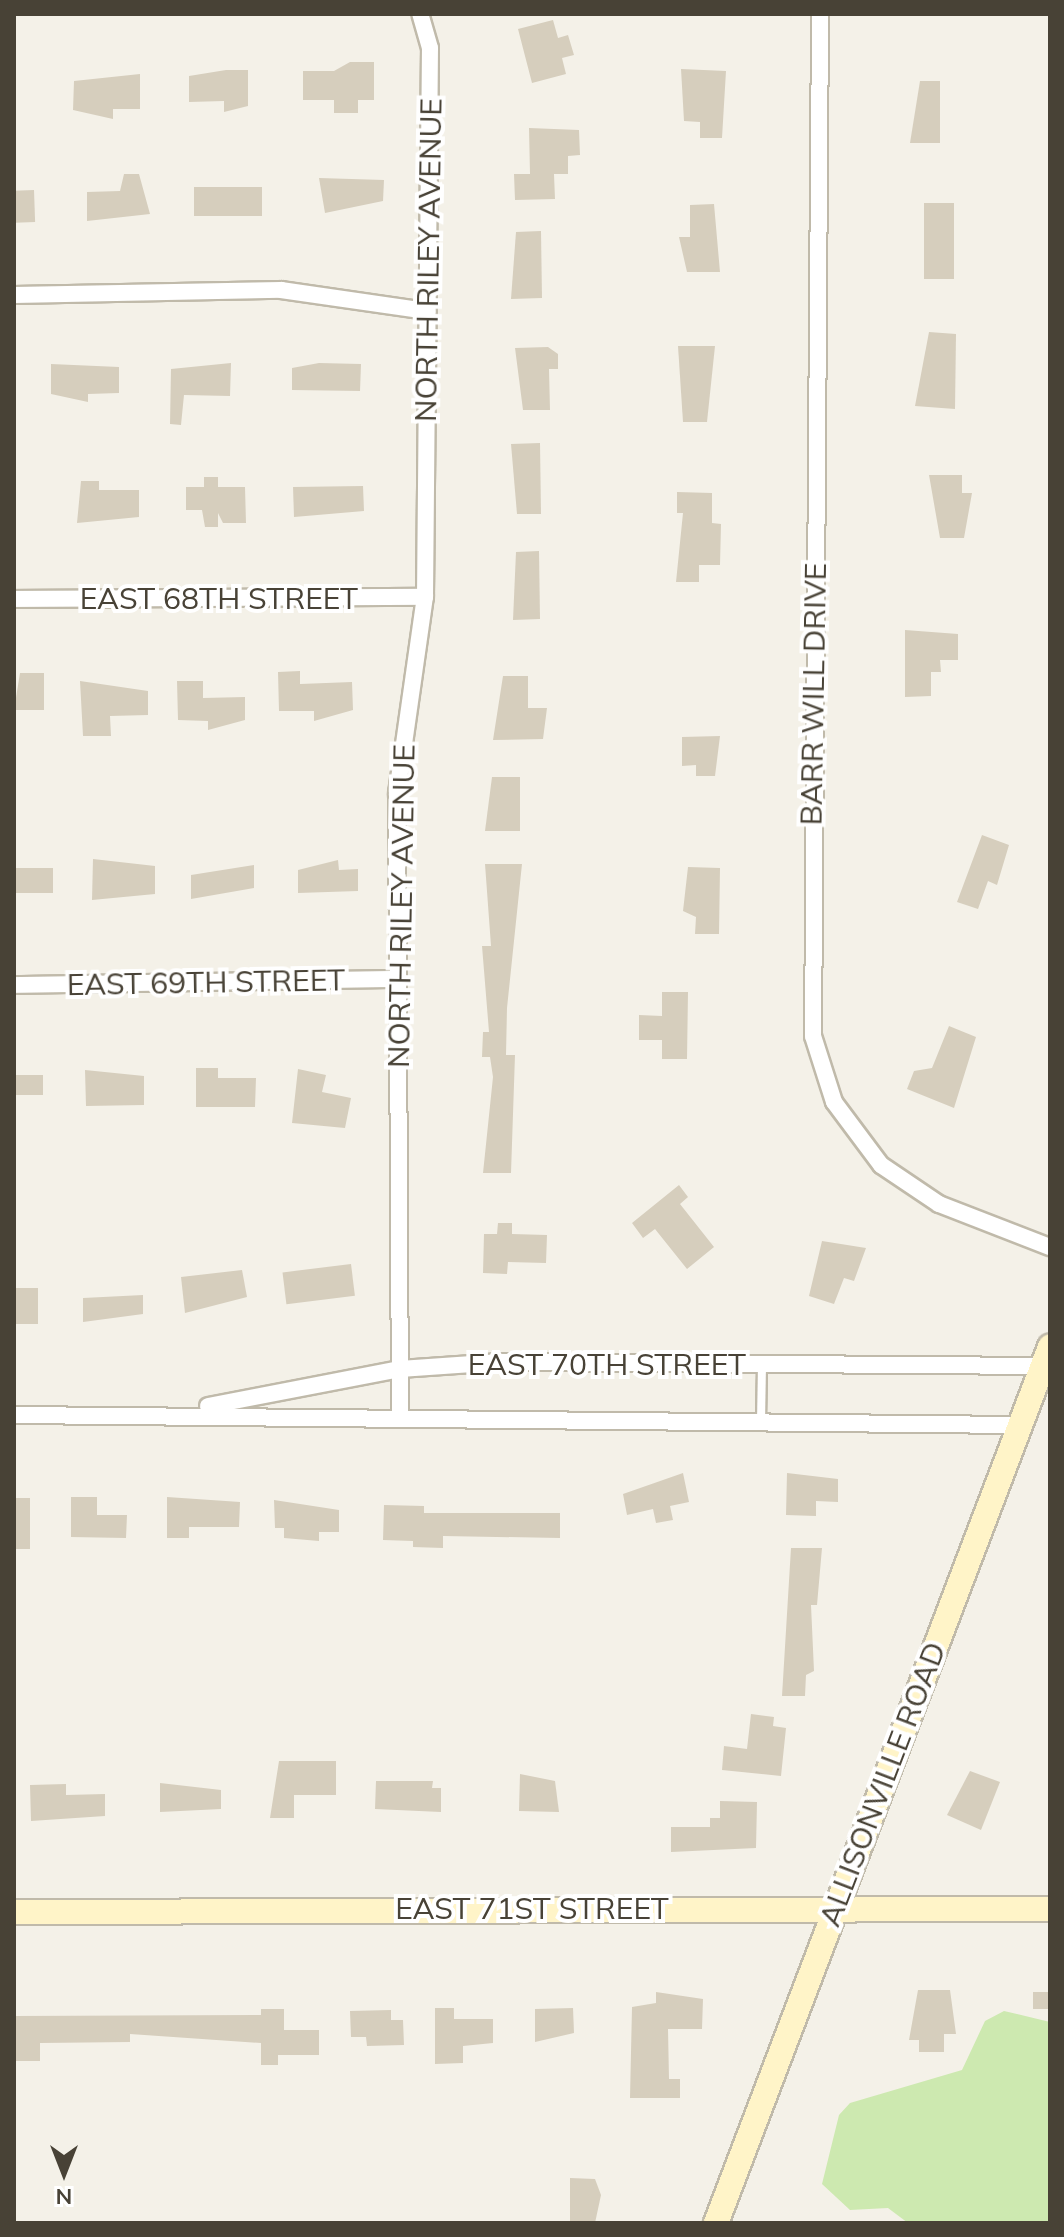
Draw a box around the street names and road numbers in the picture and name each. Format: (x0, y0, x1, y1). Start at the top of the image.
street label: NORTH RILEY AVENUE (407, 98, 449, 422)
street label: BARR WILL DRIVE (793, 562, 833, 826)
street label: EAST 68TH STREET (80, 580, 358, 616)
street label: NORTH RILEY AVENUE (380, 744, 422, 1068)
street label: EAST 69TH STREET (67, 962, 345, 1002)
street label: EAST 70TH STREET (468, 1346, 746, 1382)
street label: ALLISONVILLE ROAD (811, 1637, 953, 1931)
street label: EAST 71ST STREET (395, 1890, 669, 1926)

